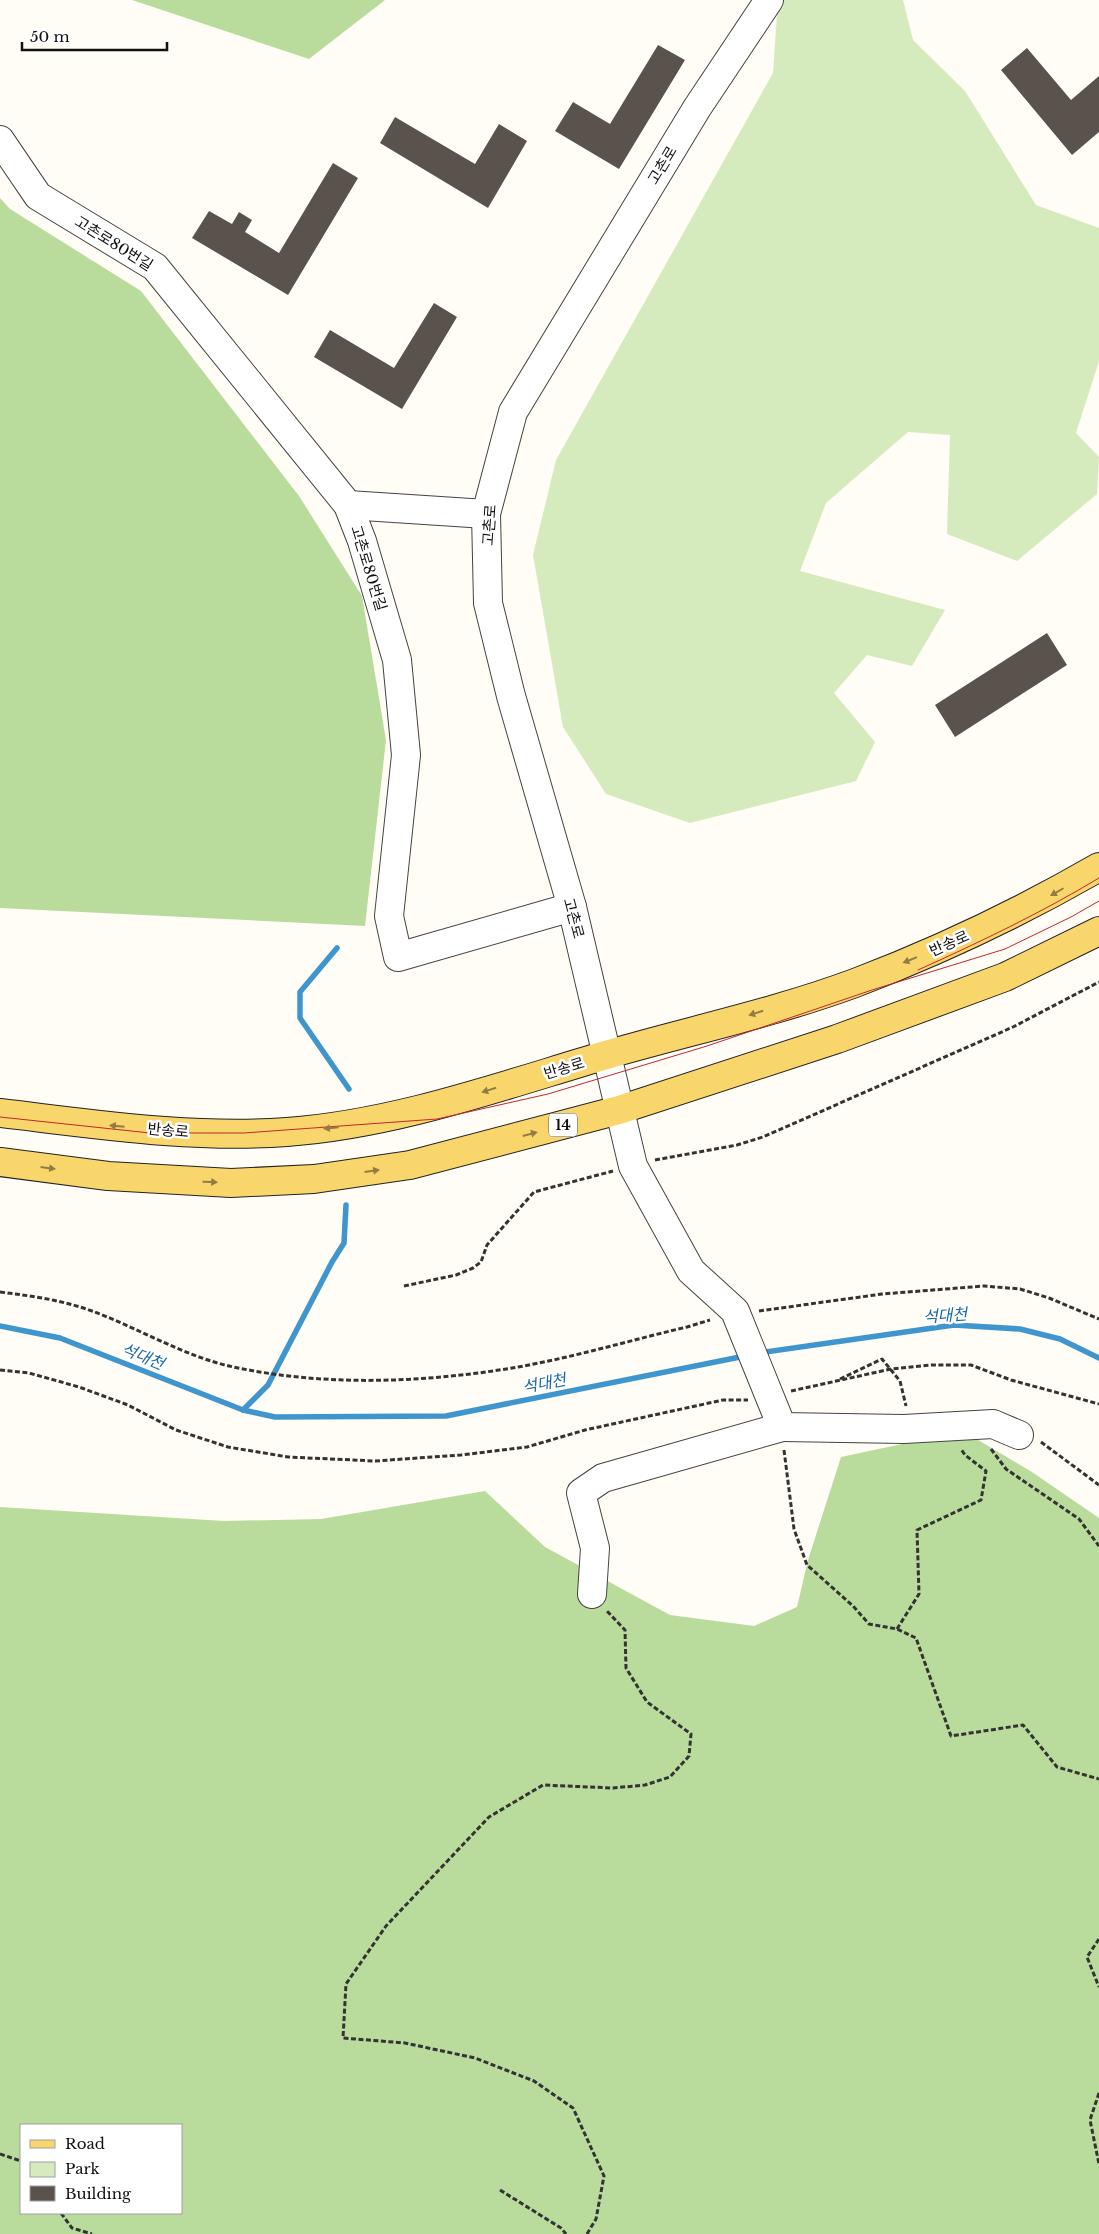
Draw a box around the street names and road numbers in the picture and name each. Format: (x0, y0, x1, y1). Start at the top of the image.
street label: 고촌로 (643, 142, 681, 188)
street label: 고촌로80번길 (71, 211, 157, 275)
street label: 고촌로 (478, 504, 500, 546)
street label: 고촌로80번길 (347, 523, 391, 613)
street label: 고촌로 (559, 896, 589, 940)
street label: 반송로 (926, 926, 972, 960)
street label: 반송로 (541, 1053, 587, 1083)
road number: 14 (549, 1114, 577, 1136)
street label: 반송로 (147, 1119, 189, 1141)

